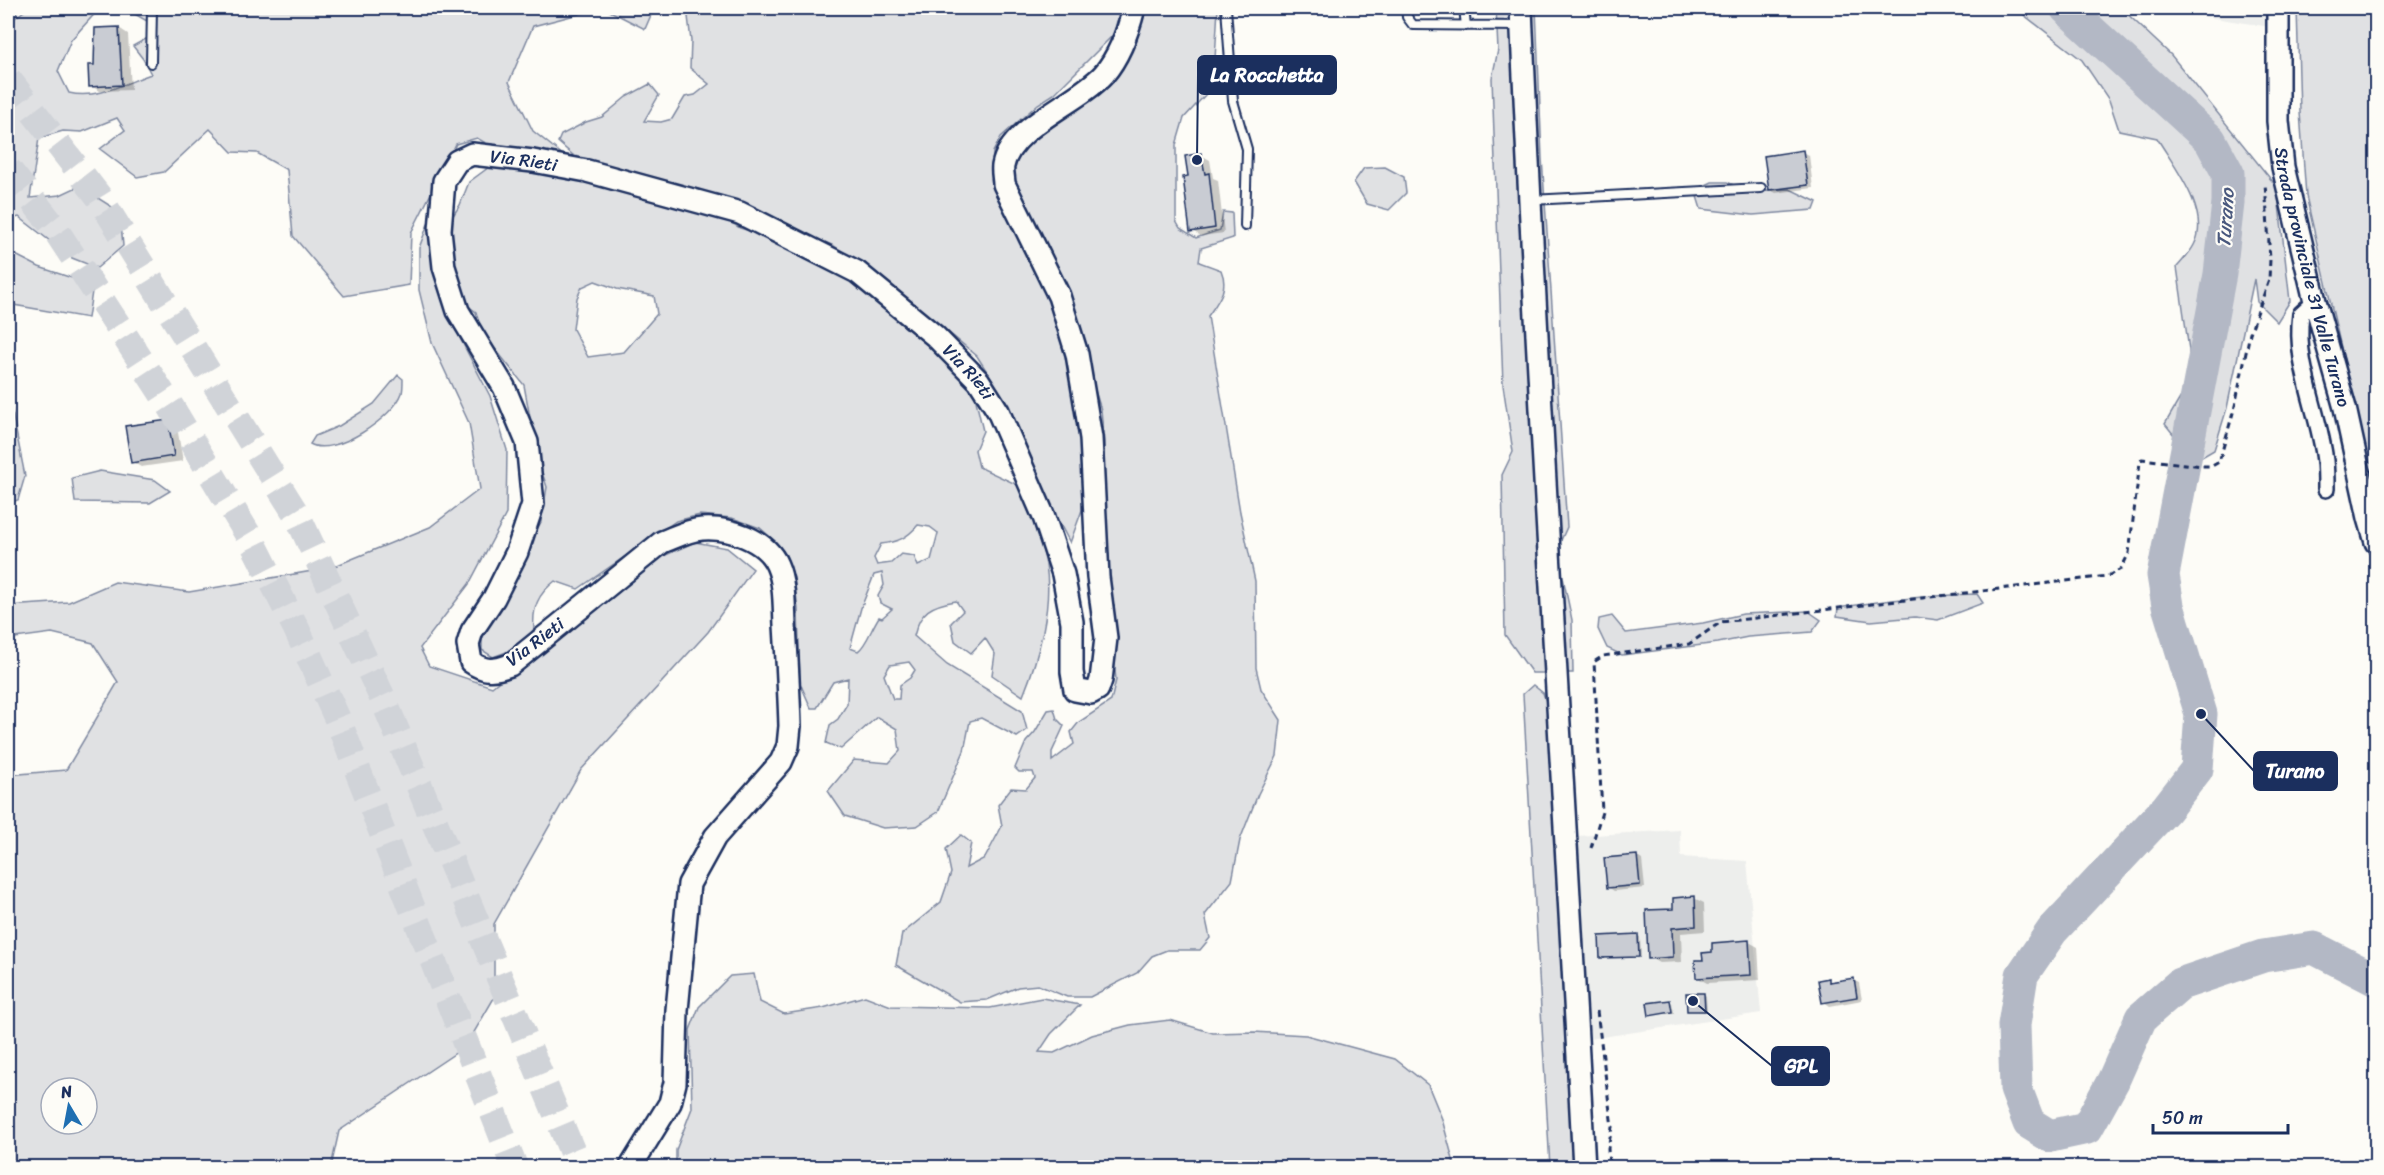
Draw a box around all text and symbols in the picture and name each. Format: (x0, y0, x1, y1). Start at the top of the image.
callout: La Rocchetta (1198, 56, 1336, 94)
text: La Rocchetta (1210, 58, 1324, 93)
street label: Via Rieti (488, 140, 561, 181)
street label: Strada provinciale 31 Valle Turano (2265, 146, 2360, 411)
water label: Turano (2206, 186, 2245, 249)
street label: Via Rieti (934, 336, 1004, 407)
street label: Via Rieti (498, 608, 572, 675)
callout: Turano (2254, 752, 2337, 790)
text: Turano (2266, 754, 2325, 789)
callout: GPL (1772, 1047, 1829, 1085)
text: GPL (1783, 1049, 1818, 1084)
north arrow (39, 1076, 99, 1136)
text: N (58, 1076, 75, 1107)
scale bar (2153, 1097, 2288, 1135)
text: 50 m (2162, 1102, 2203, 1134)

